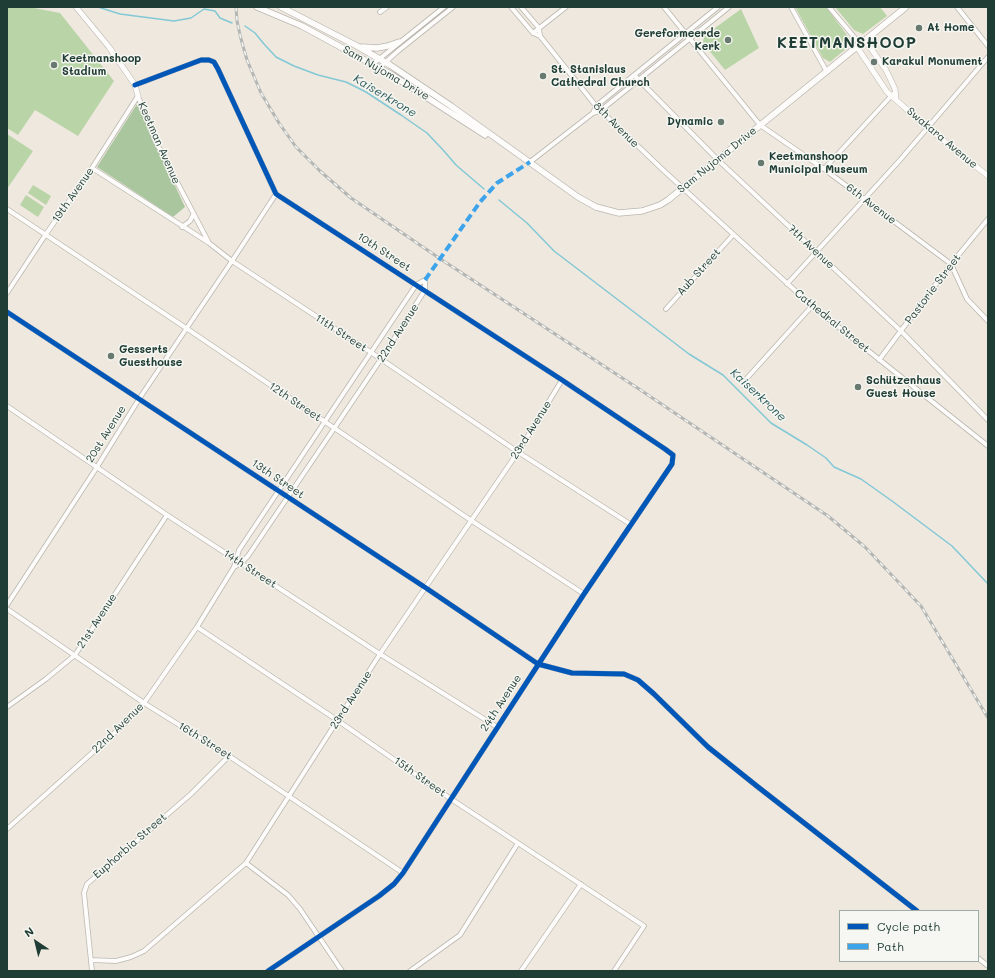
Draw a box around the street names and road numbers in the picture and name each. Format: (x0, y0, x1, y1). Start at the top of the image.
street label: Sam Nujoma Drive (340, 43, 432, 103)
street label: 8th Avenue (590, 99, 642, 151)
street label: Keetman Avenue (135, 100, 183, 186)
street label: Swakara Avenue (904, 105, 980, 171)
street label: Sam Nujoma Drive (675, 124, 759, 196)
street label: 19th Avenue (49, 165, 97, 225)
street label: 6th Avenue (843, 181, 899, 227)
street label: 7th Avenue (785, 222, 837, 272)
street label: 10th Street (355, 230, 413, 274)
street label: Aub Street (674, 246, 724, 298)
street label: Pastorie Street (902, 251, 964, 327)
street label: Cathedral Street (792, 287, 872, 355)
street label: 22nd Avenue (374, 301, 422, 365)
street label: 11th Street (312, 311, 370, 355)
street label: 12th Street (266, 380, 324, 424)
street label: 23rd Avenue (508, 398, 554, 462)
street label: 20st Avenue (83, 403, 129, 465)
street label: 13th Street (249, 456, 307, 502)
street label: 14th Street (221, 547, 279, 591)
street label: 21st Avenue (74, 591, 120, 651)
street label: 23rd Avenue (327, 668, 375, 732)
street label: 24th Avenue (478, 672, 524, 734)
street label: 22nd Avenue (89, 700, 147, 756)
street label: 16th Street (176, 719, 234, 763)
street label: 15th Street (391, 754, 449, 800)
street label: Euphorbia Street (91, 810, 169, 882)

